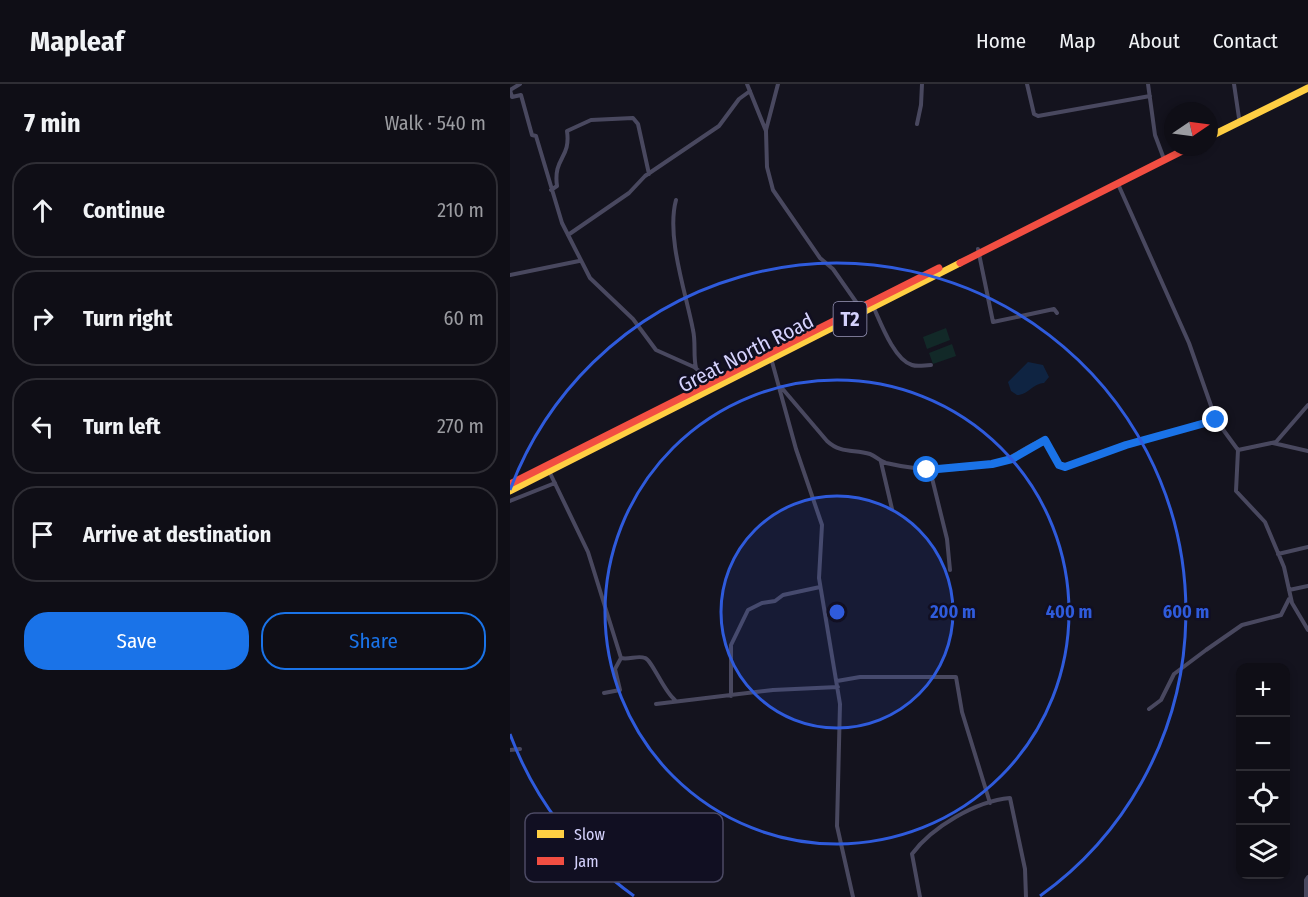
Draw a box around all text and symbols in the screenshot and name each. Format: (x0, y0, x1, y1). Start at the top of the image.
text: Mapleaf (30, 25, 124, 58)
text: Home (976, 28, 1026, 54)
text: Map (1059, 28, 1096, 54)
text: About (1129, 28, 1180, 54)
text: Contact (1213, 28, 1278, 54)
north arrow (1164, 102, 1218, 156)
text: 7 min (24, 108, 81, 139)
text: Walk · 540 m (384, 111, 486, 135)
icon: ahead (26, 194, 59, 227)
text: Continue (83, 197, 165, 224)
text: 210 m (437, 198, 484, 222)
icon: right (26, 302, 59, 335)
road number: T2 (834, 302, 866, 336)
text: Turn right (83, 305, 172, 332)
text: 60 m (444, 306, 484, 330)
street label: Great North Road (674, 308, 818, 398)
route end (1202, 406, 1228, 432)
icon: left (26, 410, 59, 443)
text: Turn left (83, 413, 161, 440)
text: 270 m (437, 414, 484, 438)
route start (913, 456, 939, 482)
icon: arrive (26, 518, 59, 551)
text: Arrive at destination (83, 521, 271, 548)
text: 200 m (929, 601, 976, 623)
text: 400 m (1046, 601, 1092, 623)
text: 600 m (1163, 601, 1209, 623)
centre of rings (827, 602, 847, 622)
button: Save (24, 612, 249, 670)
button: Share (261, 612, 486, 670)
map controls (1236, 663, 1290, 879)
button: + (1236, 663, 1290, 717)
button: − (1236, 717, 1290, 771)
button: locate (1236, 771, 1290, 825)
legend (525, 813, 723, 882)
text: Slow (574, 825, 605, 844)
button: layers (1236, 825, 1290, 879)
text: Jam (574, 852, 599, 871)

